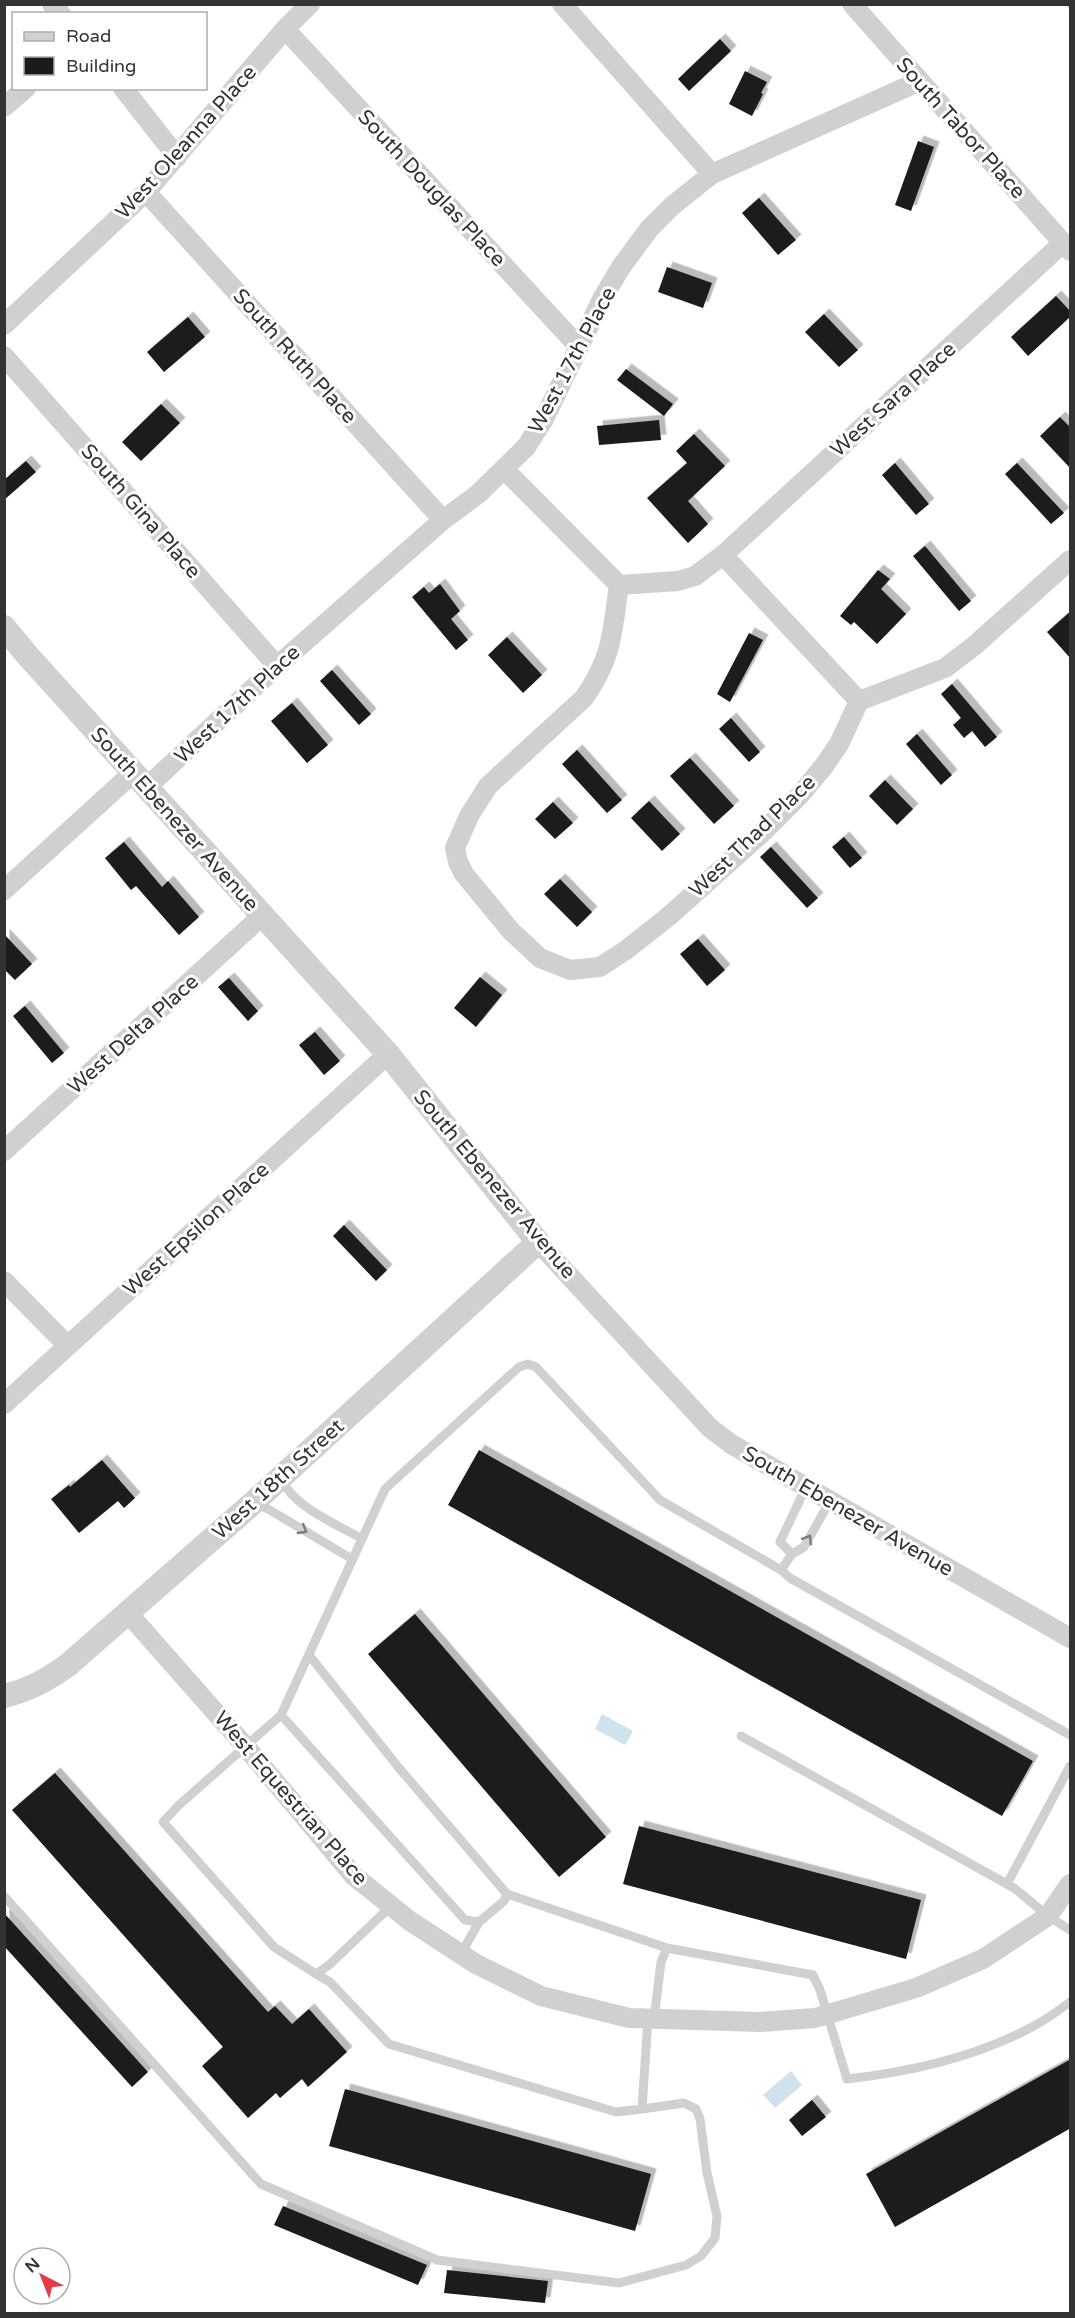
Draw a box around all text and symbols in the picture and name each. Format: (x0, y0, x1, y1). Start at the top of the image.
legend (12, 12, 207, 90)
text: Road (66, 25, 111, 47)
street label: South Tabor Place (891, 53, 1031, 204)
text: Building (66, 55, 136, 77)
street label: West Oleanna Place (111, 60, 262, 224)
street label: South Douglas Place (352, 105, 511, 272)
street label: West 17th Place (523, 283, 622, 438)
street label: South Ruth Place (228, 284, 362, 429)
street label: West Sara Place (826, 337, 961, 462)
street label: South Gina Place (75, 439, 206, 584)
street label: West 17th Place (169, 640, 305, 769)
street label: South Ebenezer Avenue (85, 722, 264, 917)
street label: West Thad Place (684, 770, 821, 903)
street label: West Delta Place (63, 969, 204, 1100)
street label: South Ebenezer Avenue (408, 1085, 581, 1284)
street label: West Epsilon Place (118, 1157, 275, 1301)
street label: West 18th Street (207, 1414, 349, 1545)
street label: South Ebenezer Avenue (738, 1441, 958, 1582)
one-way arrow (297, 1523, 307, 1534)
one-way arrow (801, 1534, 812, 1545)
street label: West Equestrian Place (208, 1706, 373, 1890)
north arrow (12, 2246, 72, 2306)
text: N (21, 2254, 44, 2277)

